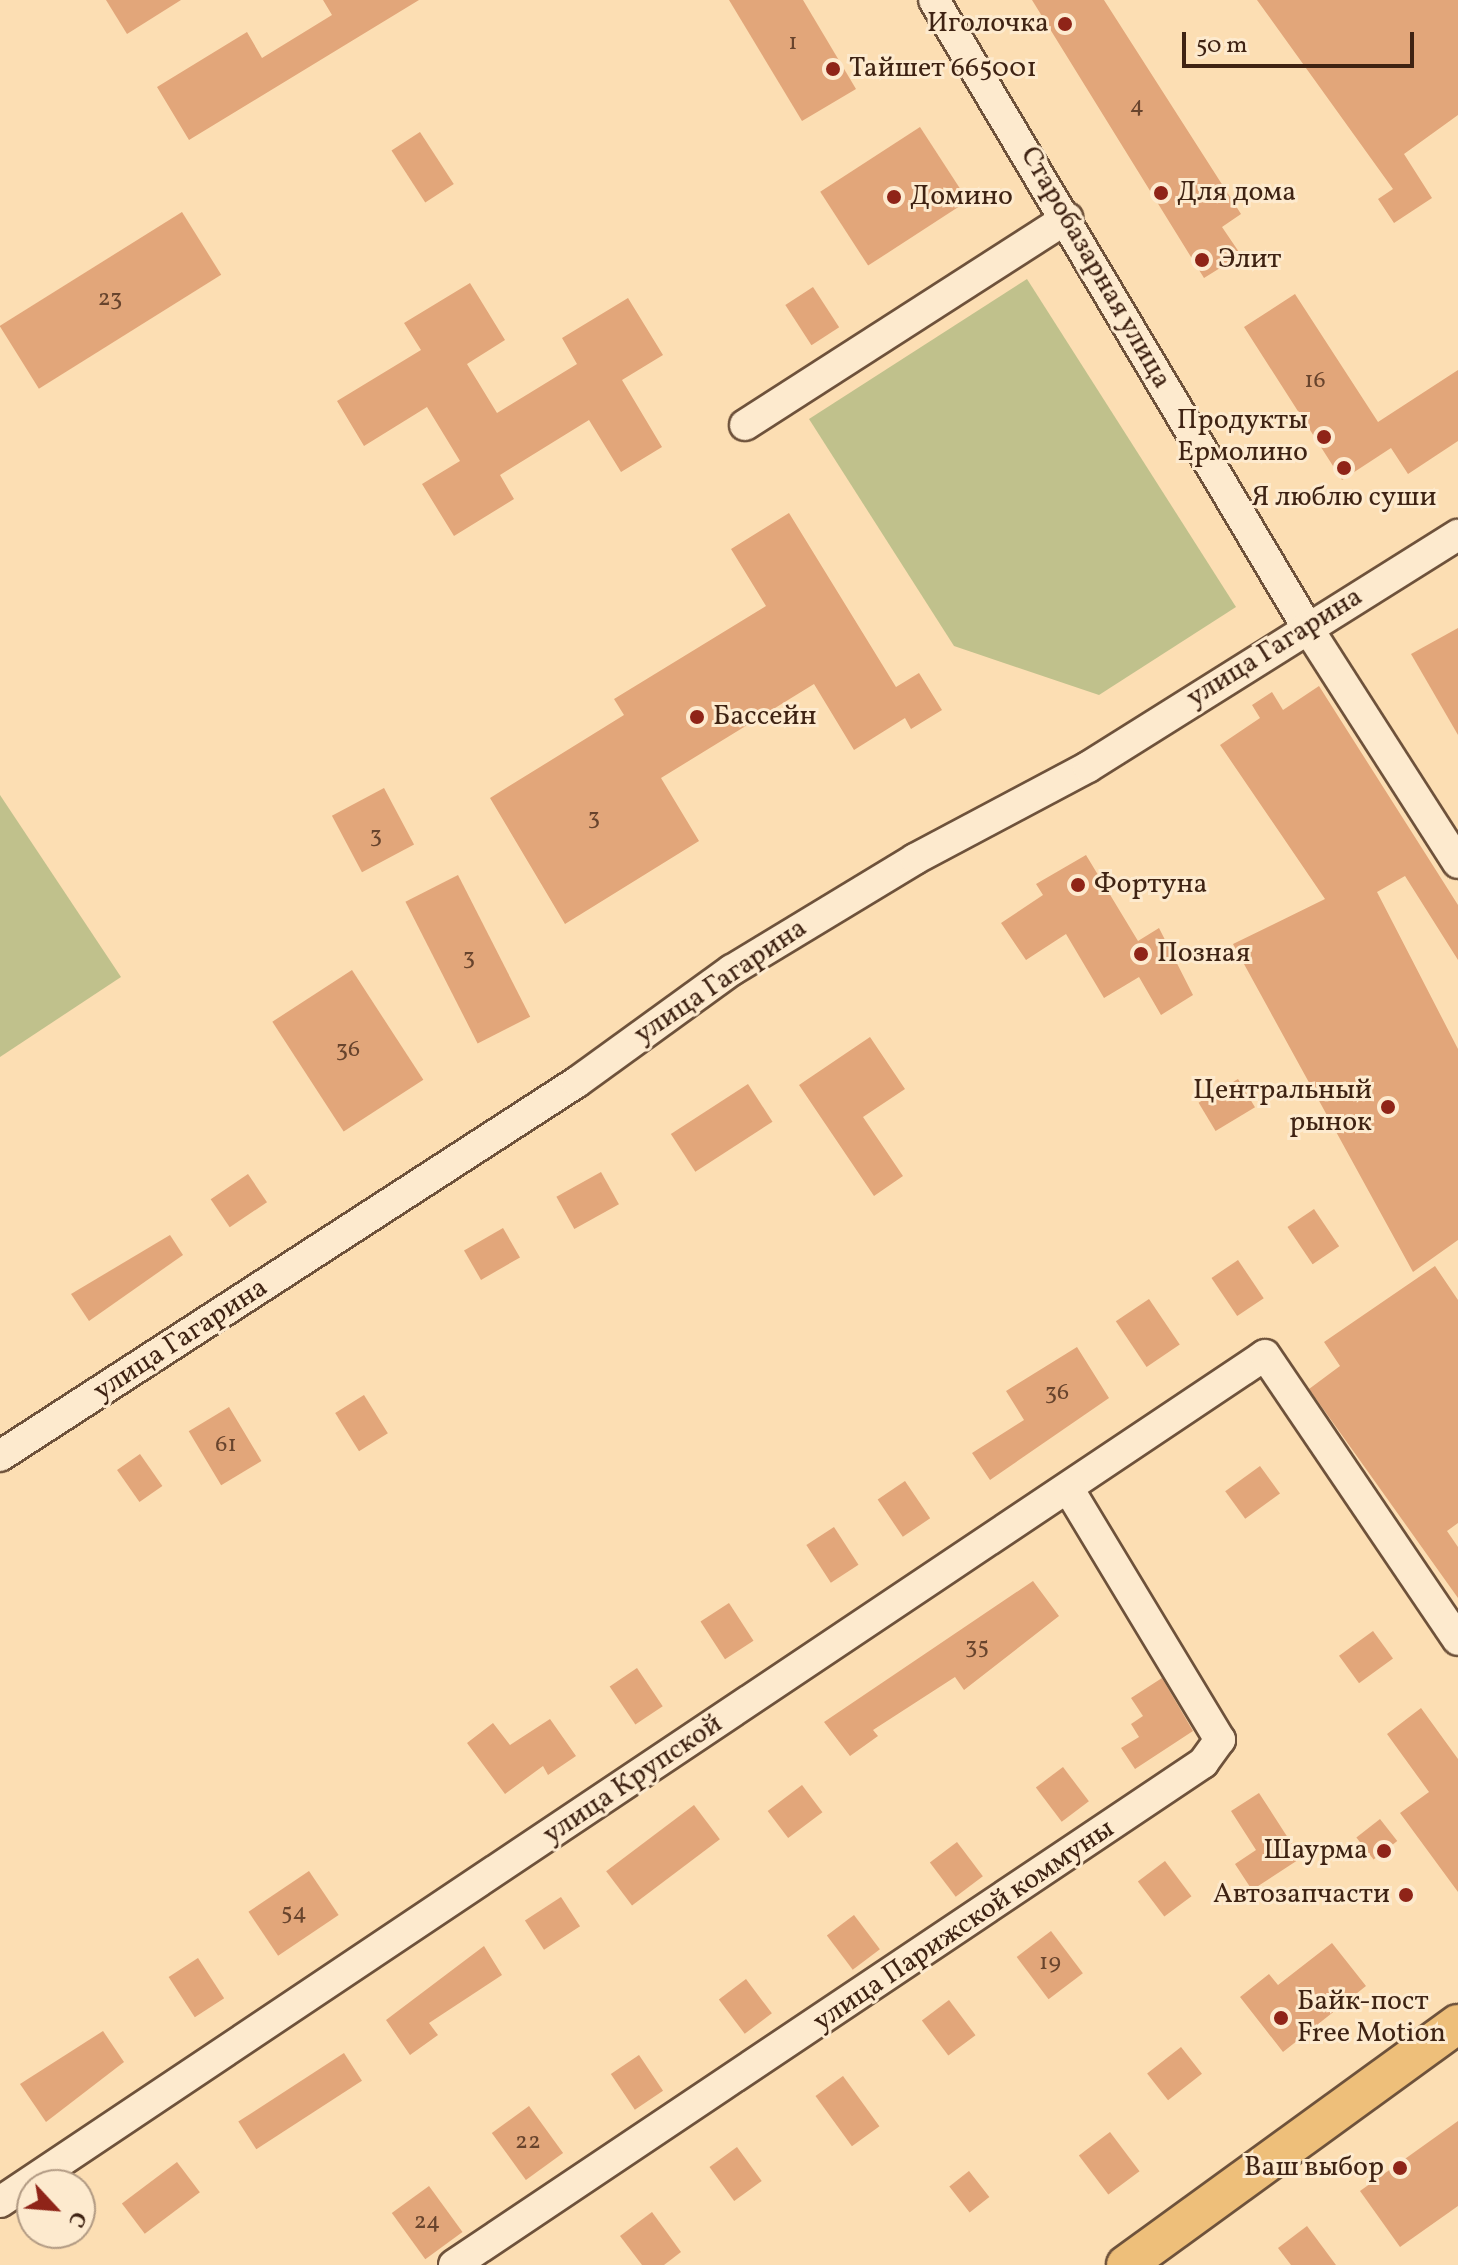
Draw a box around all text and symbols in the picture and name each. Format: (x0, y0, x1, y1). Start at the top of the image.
place label: Иголочка (927, 7, 1049, 41)
marker: Иголочка (1056, 15, 1074, 33)
scale bar (1186, 16, 1418, 66)
text: 50 m (1196, 29, 1248, 63)
house number: 1 (788, 30, 798, 58)
place label: Тайшет 665001 (849, 52, 1037, 86)
marker: Тайшет 665001 (824, 60, 842, 78)
house number: 4 (1130, 93, 1144, 121)
street label: Старобазарная улица (1012, 141, 1178, 395)
place label: Для дома (1177, 176, 1296, 210)
place label: Домино (910, 180, 1013, 214)
marker: Для дома (1152, 184, 1170, 202)
marker: Домино (885, 188, 903, 206)
place label: Элит (1218, 243, 1281, 277)
marker: Элит (1193, 251, 1211, 269)
house number: 23 (98, 286, 122, 314)
house number: 16 (1304, 368, 1326, 396)
place label: Продукты Ермолино (1177, 404, 1308, 470)
marker: Продукты Ермолино (1315, 428, 1333, 446)
marker: Я люблю суши (1335, 459, 1353, 477)
place label: Я люблю суши (1252, 481, 1436, 515)
street label: улица Гагарина (1181, 581, 1369, 715)
place label: Бассейн (713, 700, 817, 734)
marker: Бассейн (688, 708, 706, 726)
house number: 3 (588, 805, 600, 833)
house number: 3 (370, 823, 382, 851)
place label: Фортуна (1094, 868, 1208, 902)
marker: Фортуна (1069, 876, 1087, 894)
street label: улица Гагарина (628, 912, 814, 1052)
place label: Позная (1157, 937, 1250, 971)
house number: 3 (463, 945, 475, 973)
marker: Позная (1132, 945, 1150, 963)
house number: 36 (336, 1037, 360, 1065)
place label: Центральный рынок (1193, 1074, 1372, 1140)
marker: Центральный рынок (1379, 1098, 1397, 1116)
street label: улица Гагарина (88, 1271, 274, 1409)
house number: 36 (1045, 1380, 1069, 1408)
house number: 61 (215, 1432, 237, 1460)
house number: 35 (965, 1634, 989, 1662)
street label: улица Крупской (537, 1708, 729, 1852)
street label: улица Парижской коммуны (807, 1813, 1121, 2039)
place label: Шаурма (1263, 1834, 1368, 1868)
marker: Шаурма (1375, 1842, 1393, 1860)
place label: Автозапчасти (1213, 1878, 1390, 1912)
marker: Автозапчасти (1397, 1886, 1415, 1904)
house number: 54 (281, 1900, 307, 1928)
house number: 19 (1039, 1950, 1061, 1978)
place label: Байк-пост Free Motion (1297, 1985, 1446, 2051)
marker: Байк-пост Free Motion (1272, 2009, 1290, 2027)
house number: 22 (515, 2129, 541, 2157)
place label: Ваш выбор (1244, 2151, 1384, 2185)
marker: Ваш выбор (1391, 2159, 1409, 2177)
north arrow (16, 2169, 96, 2249)
text: С (59, 2206, 93, 2232)
house number: 24 (414, 2209, 440, 2237)

